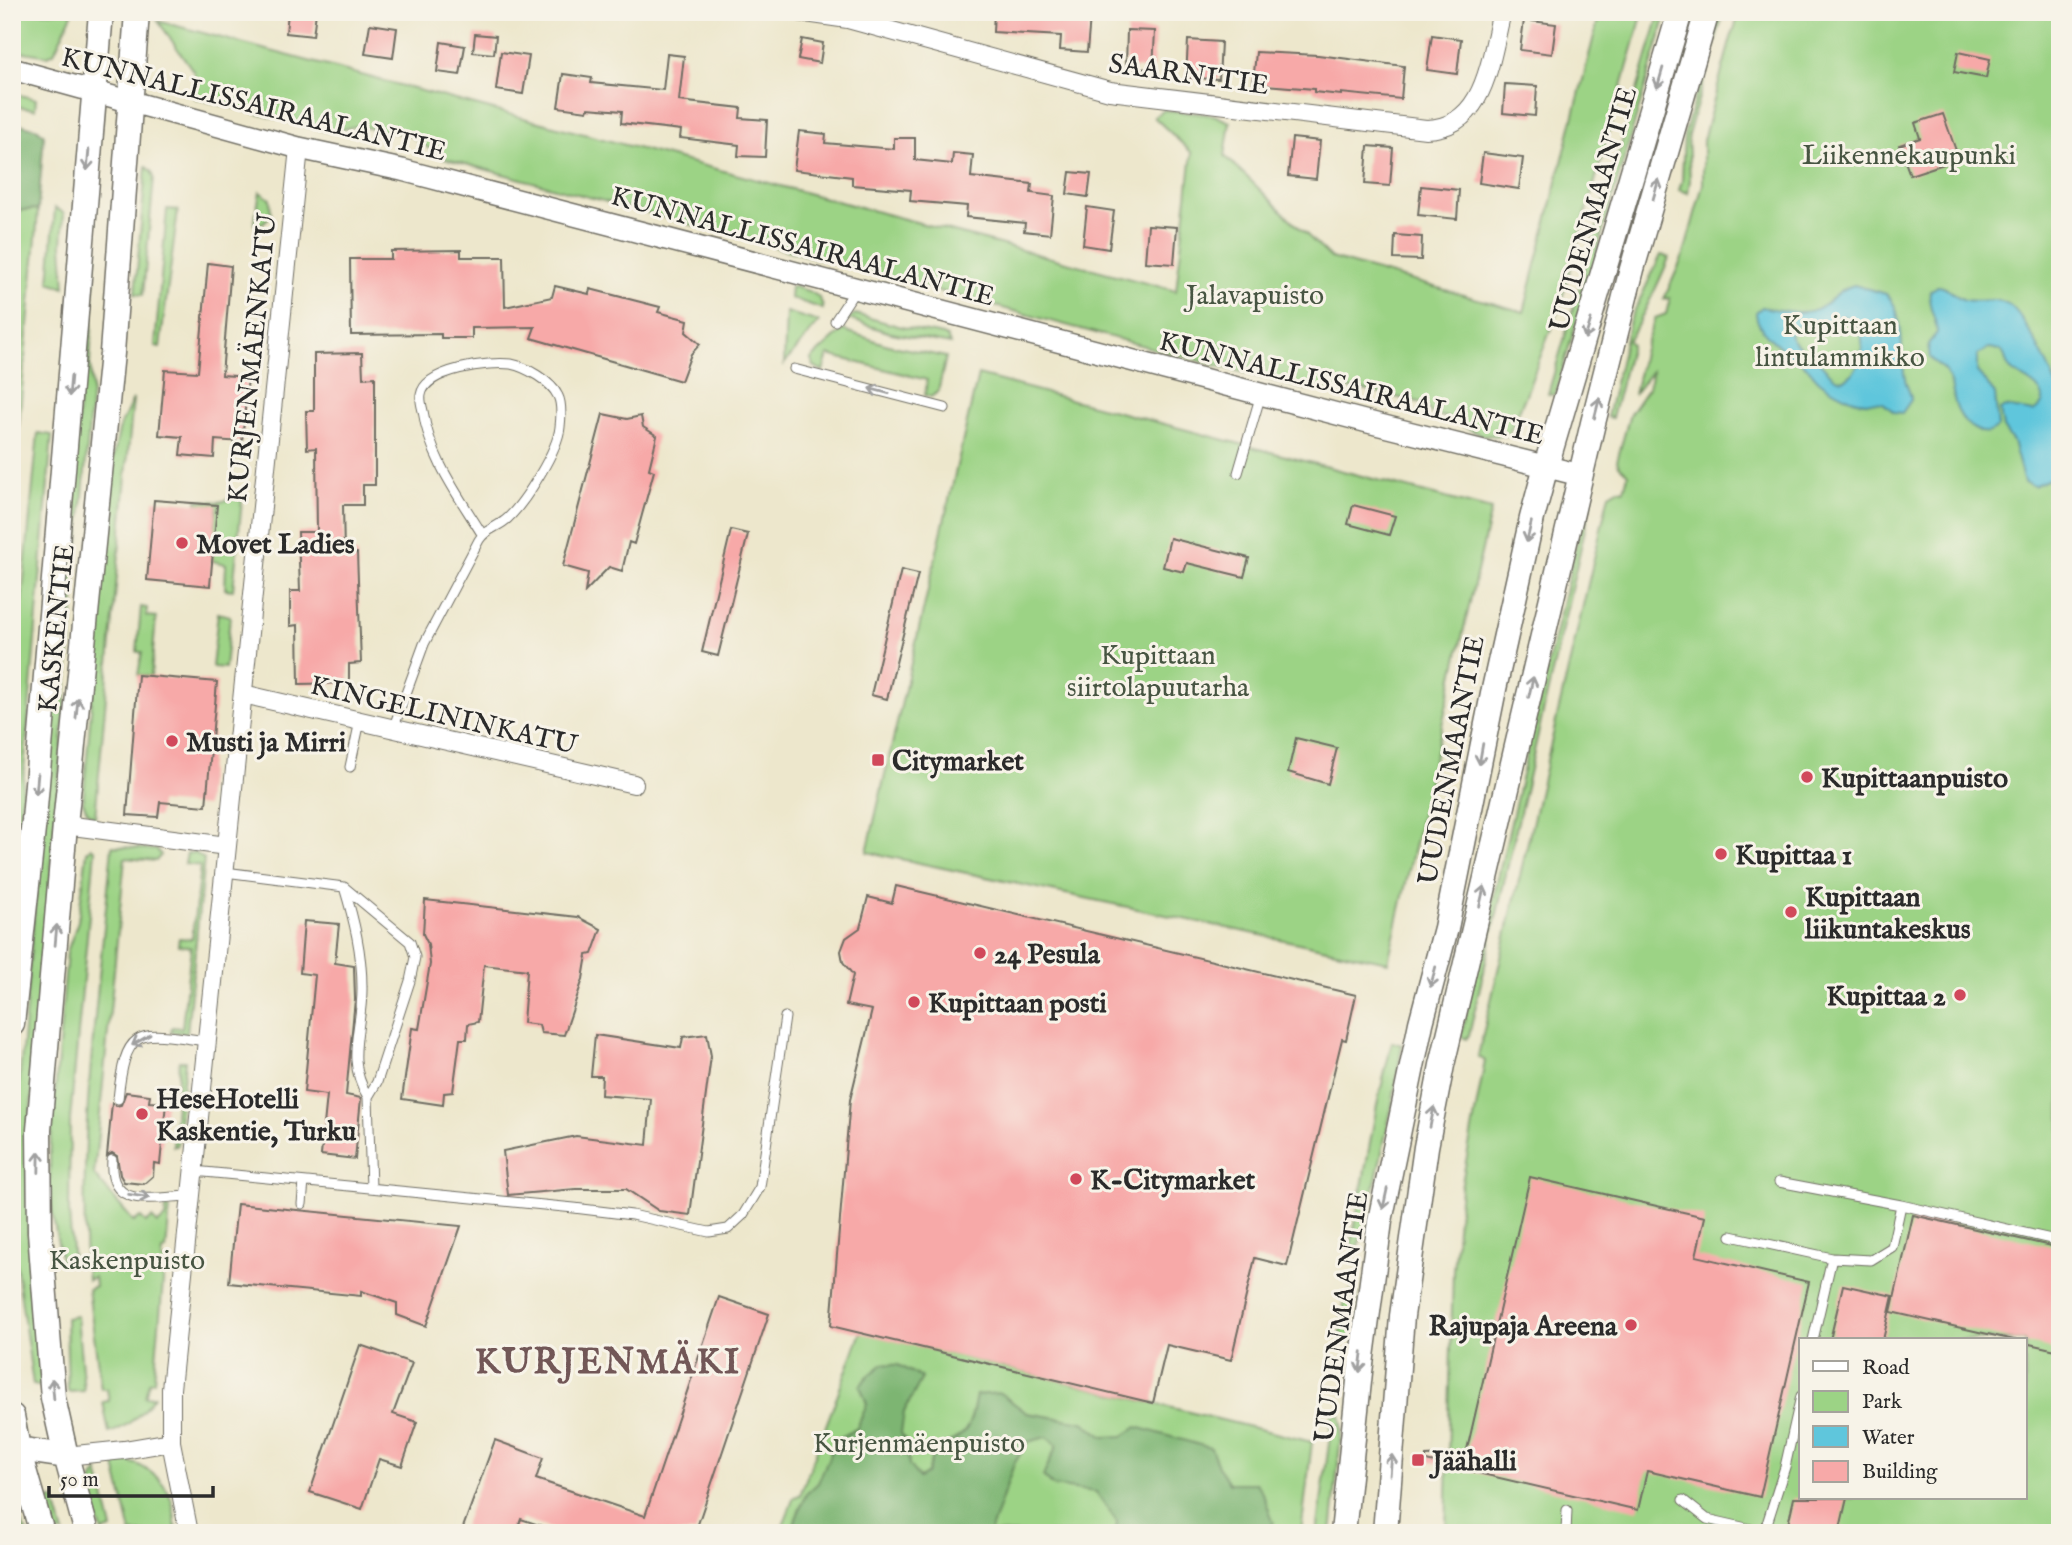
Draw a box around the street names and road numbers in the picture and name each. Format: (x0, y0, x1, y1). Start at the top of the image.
street label: KUNNALLISSAIRAALANTIE (57, 41, 450, 170)
street label: SAARNITIE (1106, 47, 1271, 104)
street label: UUDENMAANTIE (1543, 83, 1646, 336)
street label: KUNNALLISSAIRAALANTIE (607, 179, 998, 316)
street label: KURJENMÄENKATU (221, 212, 286, 505)
street label: KUNNALLISSAIRAALANTIE (1155, 325, 1548, 454)
street label: KASKENTIE (31, 542, 84, 714)
street label: UUDENMAANTIE (1411, 633, 1494, 888)
street label: KINGELININKATU (307, 669, 581, 764)
street label: UUDENMAANTIE (1308, 1189, 1377, 1445)

